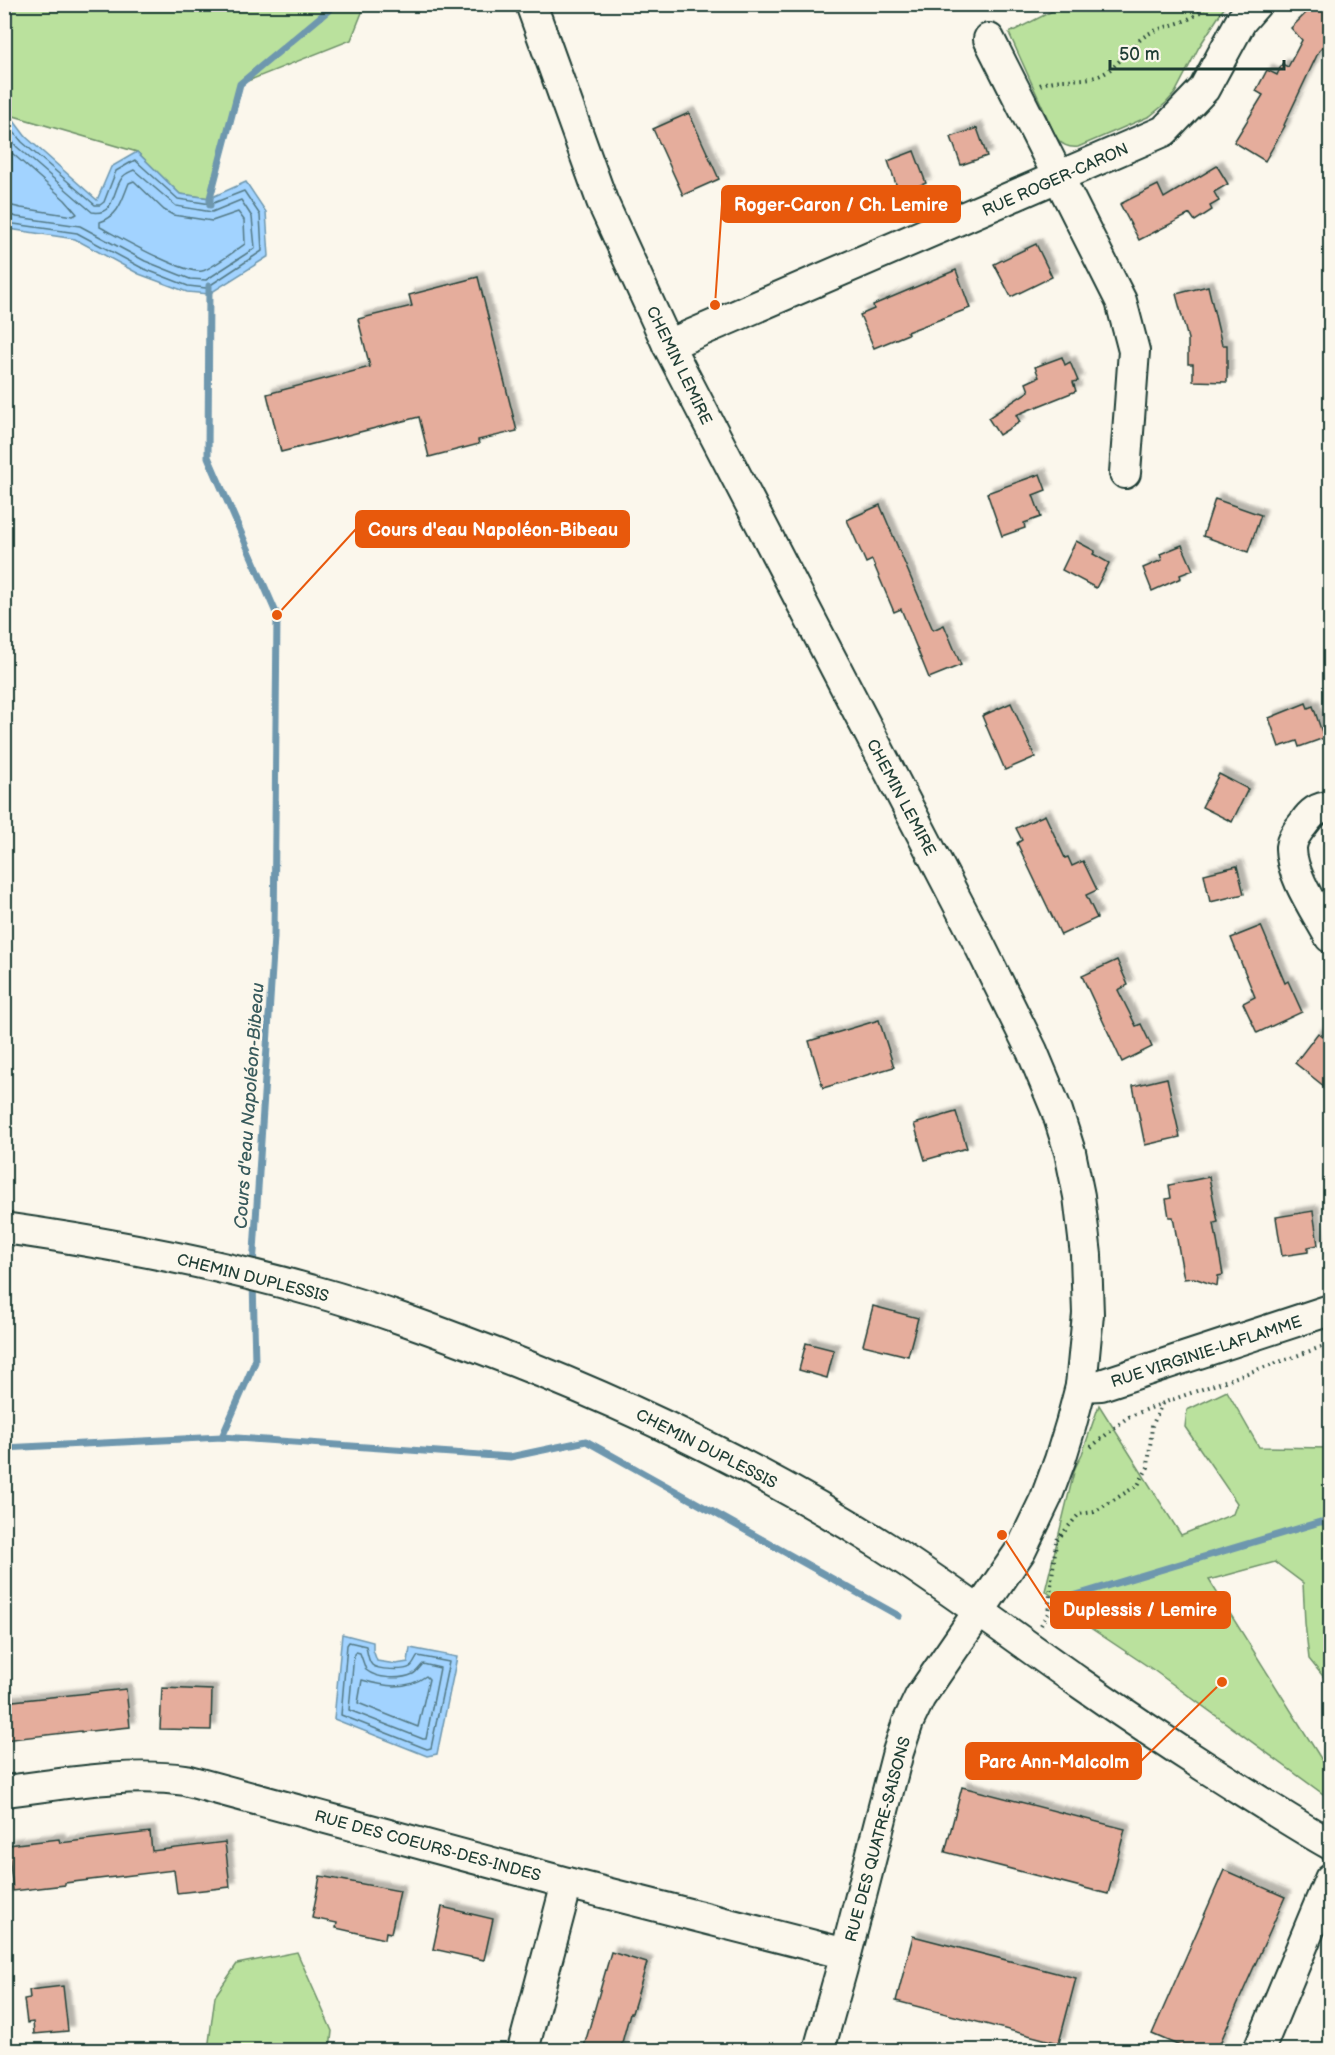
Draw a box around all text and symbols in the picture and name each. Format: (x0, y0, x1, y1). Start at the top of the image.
scale bar (1110, 33, 1284, 71)
text: 50 m (1119, 44, 1160, 65)
street label: RUE ROGER-CARON (980, 140, 1132, 221)
callout: Roger-Caron / Ch. Lemire (722, 186, 960, 222)
text: Roger-Caron / Ch. Lemire (734, 195, 948, 216)
street label: CHEMIN LEMIRE (642, 303, 716, 428)
callout: Cours d'eau Napoléon-Bibeau (356, 511, 629, 547)
text: Cours d'eau Napoléon-Bibeau (368, 520, 618, 541)
street label: CHEMIN LEMIRE (862, 736, 939, 859)
water label: Cours d'eau Napoléon-Bibeau (230, 982, 269, 1230)
street label: CHEMIN DUPLESSIS (175, 1250, 331, 1307)
street label: RUE VIRGINIE-LAFLAMME (1109, 1313, 1304, 1392)
street label: CHEMIN DUPLESSIS (633, 1405, 780, 1493)
callout: Duplessis / Lemire (1051, 1592, 1230, 1628)
text: Duplessis / Lemire (1063, 1600, 1217, 1621)
street label: RUE DES QUATRE-SAISONS (842, 1735, 915, 1944)
callout: Parc Ann-Malcolm (966, 1743, 1141, 1779)
text: Parc Ann-Malcolm (979, 1752, 1129, 1773)
street label: RUE DES COEURS-DES-INDES (312, 1807, 543, 1886)

